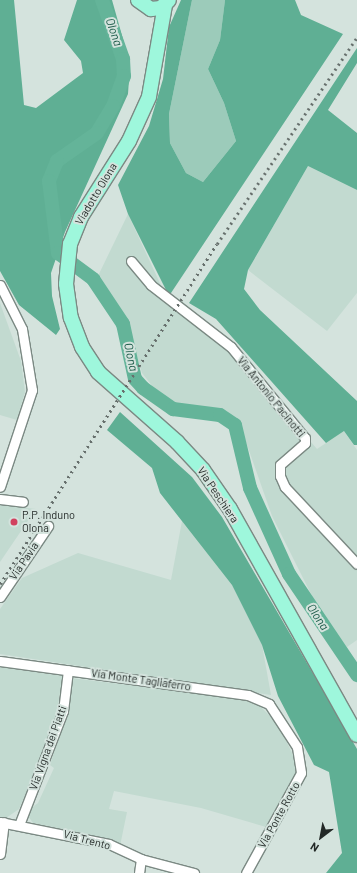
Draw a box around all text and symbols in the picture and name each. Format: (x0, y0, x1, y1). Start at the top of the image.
water label: Olona (102, 16, 126, 48)
street label: Viadotto Olona (72, 161, 120, 227)
water label: Olona (121, 341, 141, 373)
street label: Via Antonio Pacinotti (235, 354, 307, 440)
street label: Via Peschiera (195, 465, 241, 525)
place label: P.P. Induno Olona (22, 509, 75, 535)
marker: P.P. Induno Olona (9, 517, 19, 527)
street label: Via Pavia (7, 540, 41, 582)
water label: Olona (304, 601, 332, 633)
street label: Via Monte Tagliaferro (90, 666, 192, 694)
street label: Via Vigna dei Piatti (27, 704, 69, 792)
street label: Via Ponte Rotto (255, 780, 303, 850)
north arrow (301, 817, 341, 857)
street label: Via Trento (62, 827, 112, 853)
text: N (308, 840, 321, 855)

